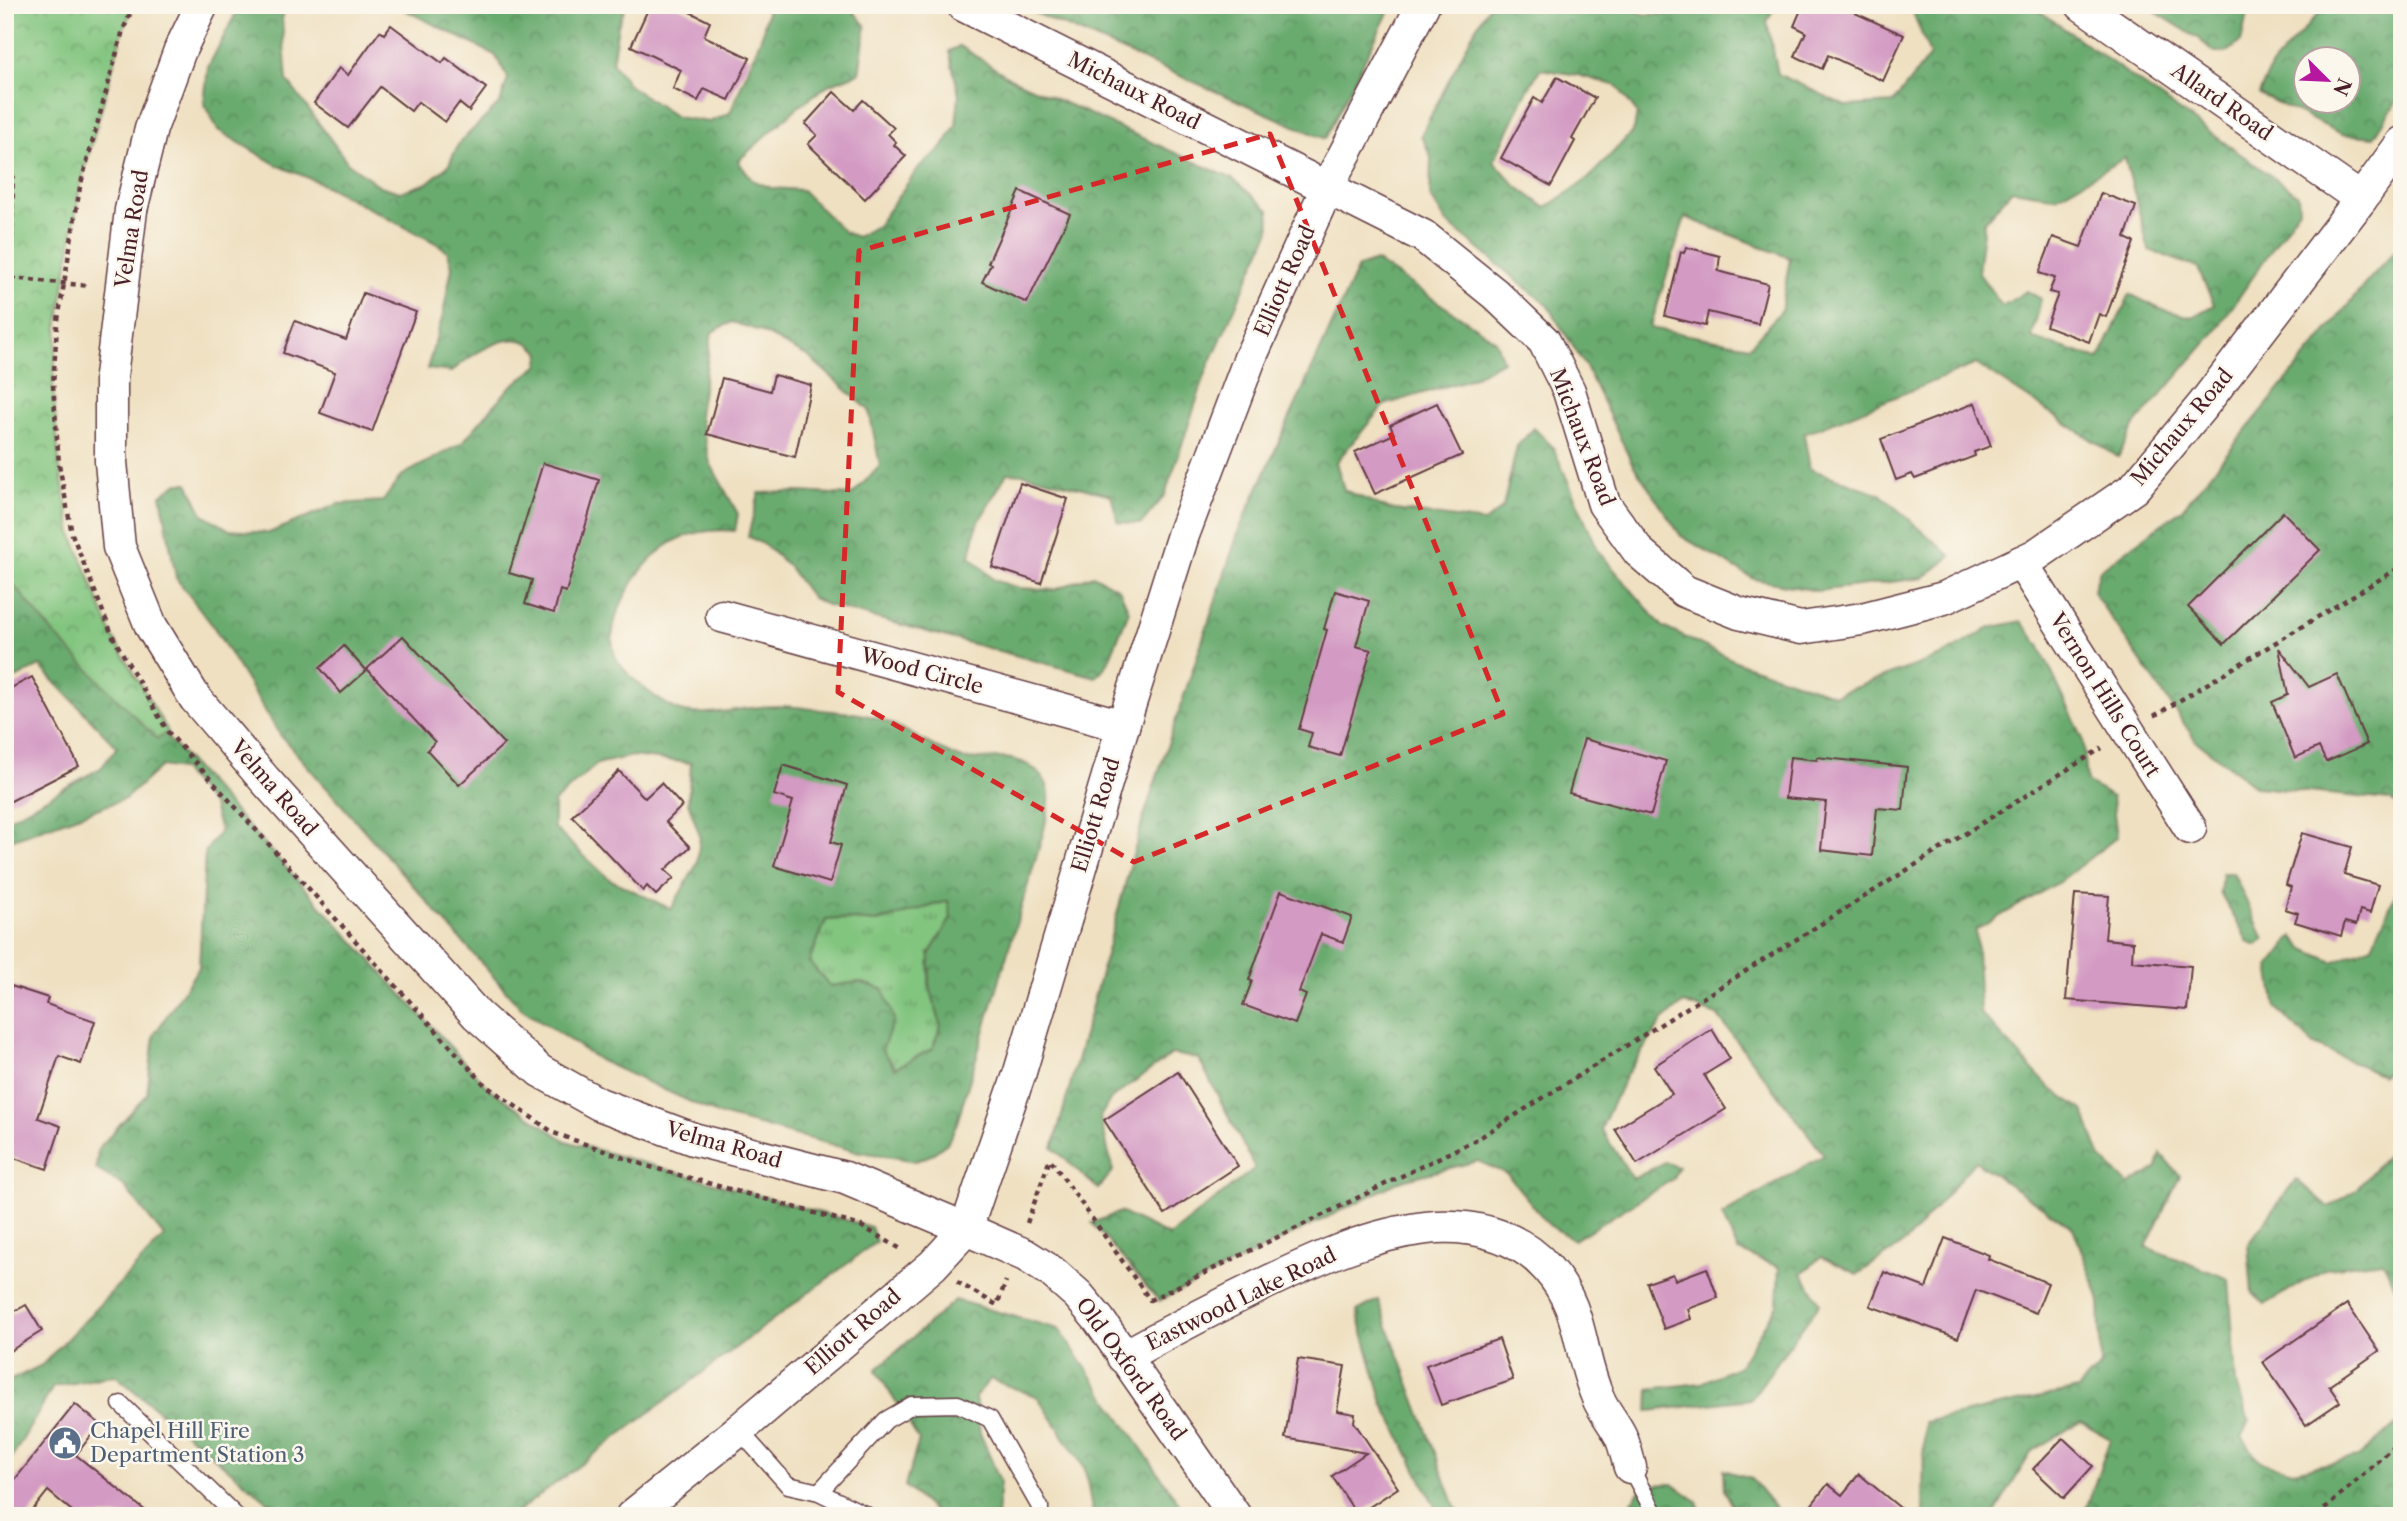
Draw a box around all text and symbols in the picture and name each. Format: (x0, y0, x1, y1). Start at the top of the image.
street label: Michaux Road (1064, 46, 1205, 135)
north arrow (2292, 46, 2362, 116)
street label: Allard Road (2166, 57, 2278, 146)
text: N (2328, 74, 2356, 99)
street label: Velma Road (110, 168, 153, 291)
street label: Elliott Road (1249, 221, 1320, 340)
street label: Michaux Road (2125, 363, 2238, 490)
street label: Michaux Road (1545, 365, 1620, 509)
street label: Vernon Hills Court (2044, 607, 2166, 782)
street label: Wood Circle (857, 642, 986, 699)
street label: Velma Road (225, 734, 323, 841)
street label: Elliott Road (1066, 754, 1125, 875)
street label: Velma Road (662, 1116, 785, 1173)
street label: Eastwood Lake Road (1142, 1242, 1340, 1355)
street label: Elliott Road (800, 1283, 906, 1380)
street label: Old Oxford Road (1071, 1292, 1192, 1445)
place label: Chapel Hill Fire Department Station 3 (90, 1418, 305, 1467)
public building icon: Chapel Hill Fire Department Station 3 (46, 1424, 84, 1462)

